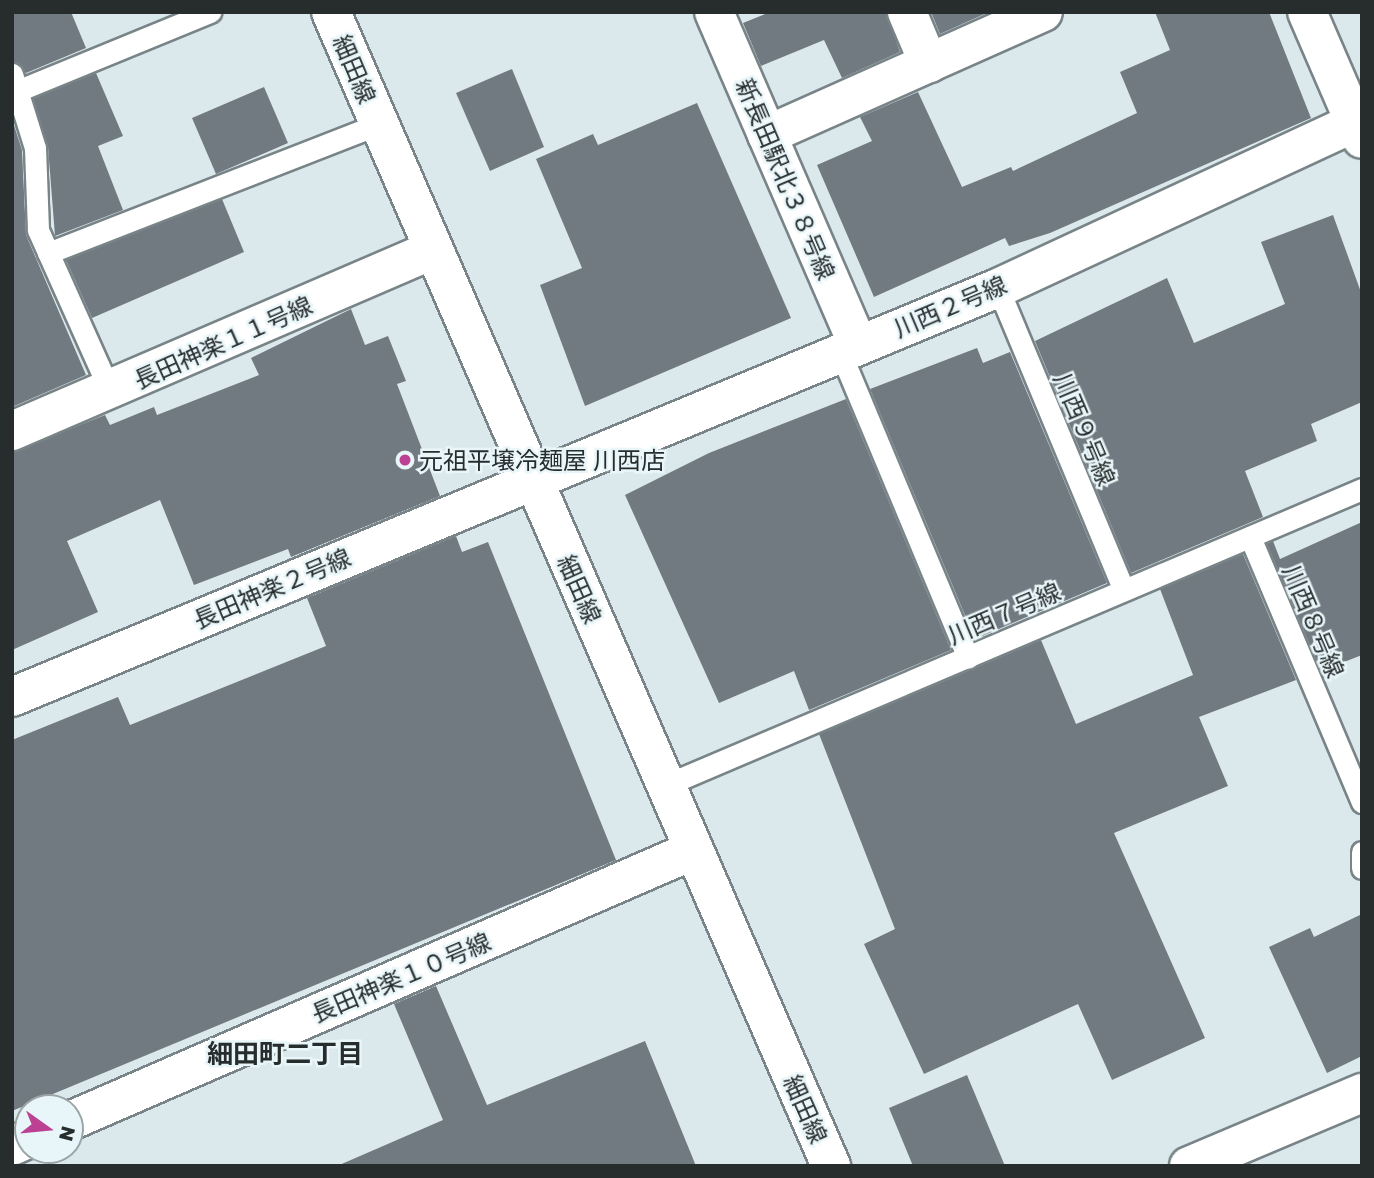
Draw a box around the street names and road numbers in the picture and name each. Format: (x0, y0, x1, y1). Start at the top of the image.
street label: 細田線 (328, 30, 382, 108)
street label: 新長田駅北３８号線 (731, 74, 841, 284)
street label: 川西２号線 (889, 269, 1011, 343)
street label: 長田神楽１１号線 (129, 290, 317, 394)
street label: 川西９号線 (1048, 368, 1122, 490)
street label: 長田神楽２号線 (189, 542, 355, 634)
street label: 細田線 (552, 550, 608, 628)
street label: 川西８号線 (1277, 560, 1351, 682)
street label: 川西７号線 (943, 576, 1065, 650)
street label: 長田神楽１０号線 (307, 926, 495, 1028)
street label: 細田線 (778, 1070, 834, 1148)

